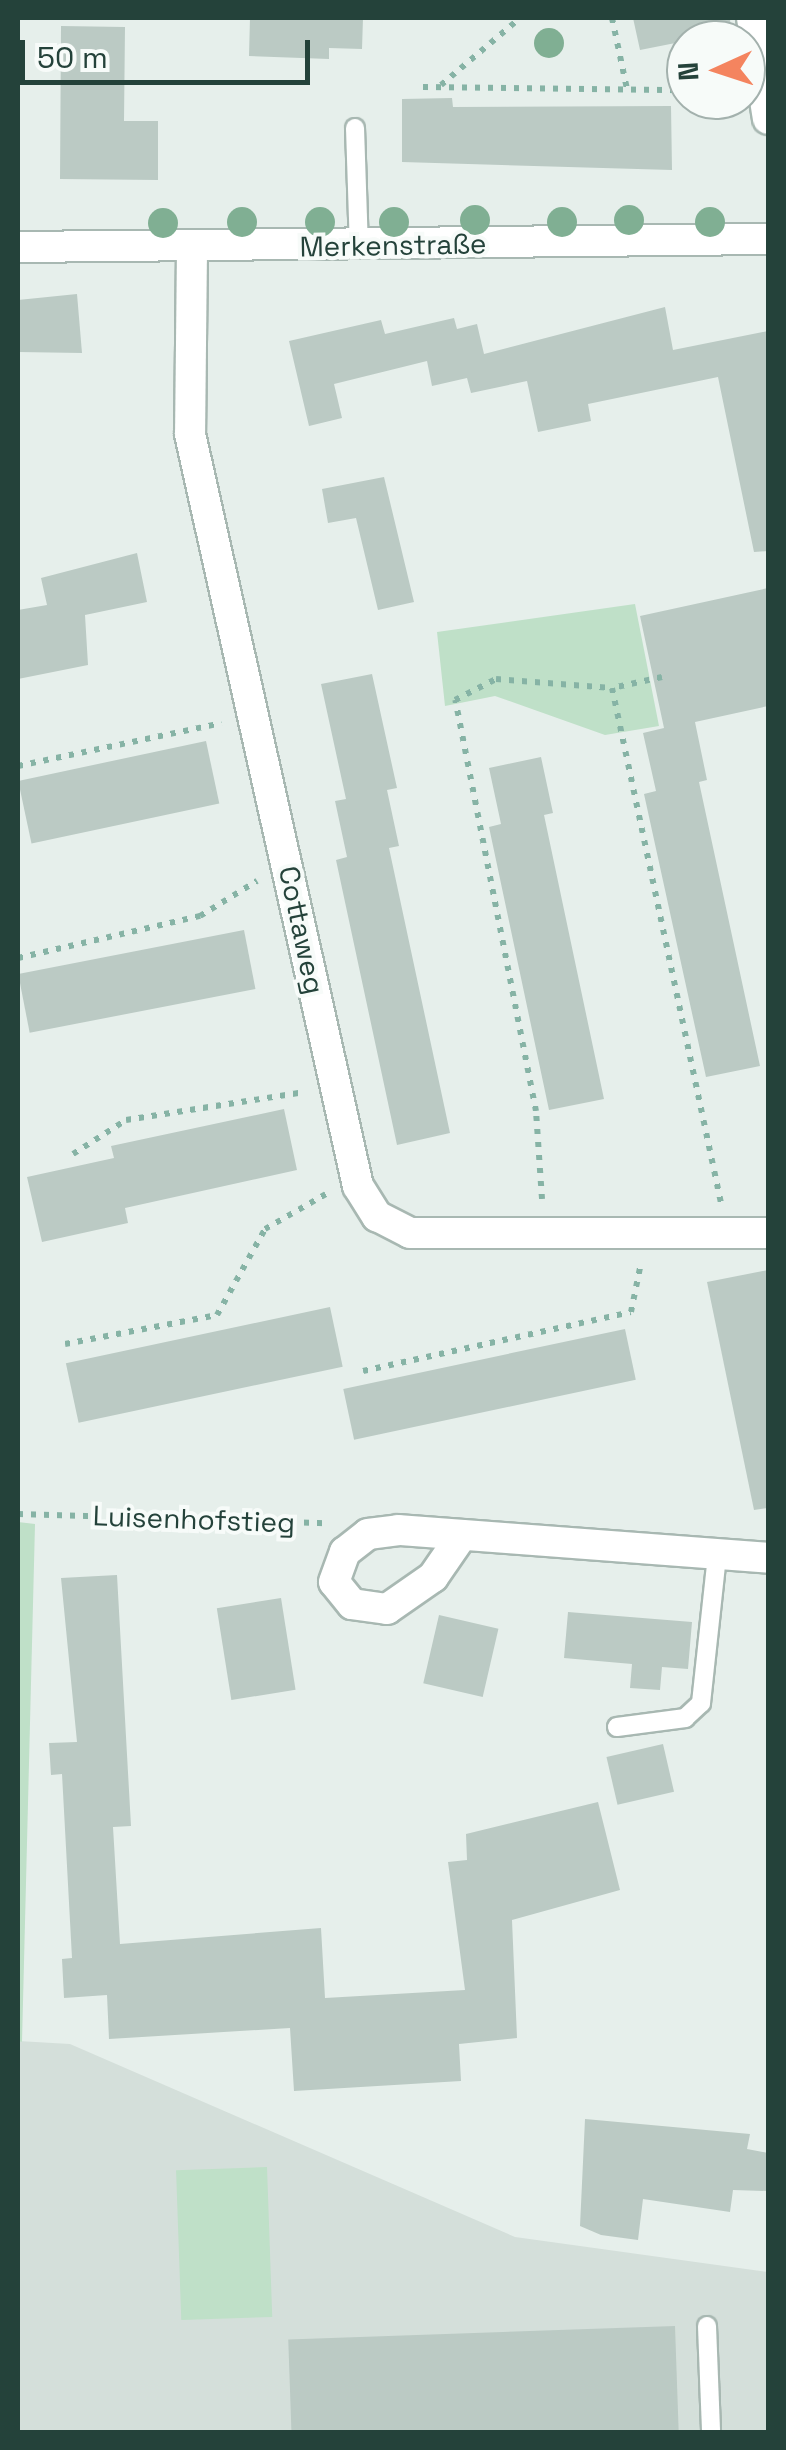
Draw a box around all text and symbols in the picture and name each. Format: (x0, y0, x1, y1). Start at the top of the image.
scale bar (25, 20, 315, 82)
north arrow (666, 20, 766, 120)
text: 50 m (37, 38, 108, 77)
text: N (670, 61, 707, 82)
street label: Merkenstraße (299, 227, 487, 263)
street label: Cottaweg (272, 863, 332, 997)
street label: Luisenhofstieg (92, 1499, 296, 1539)

